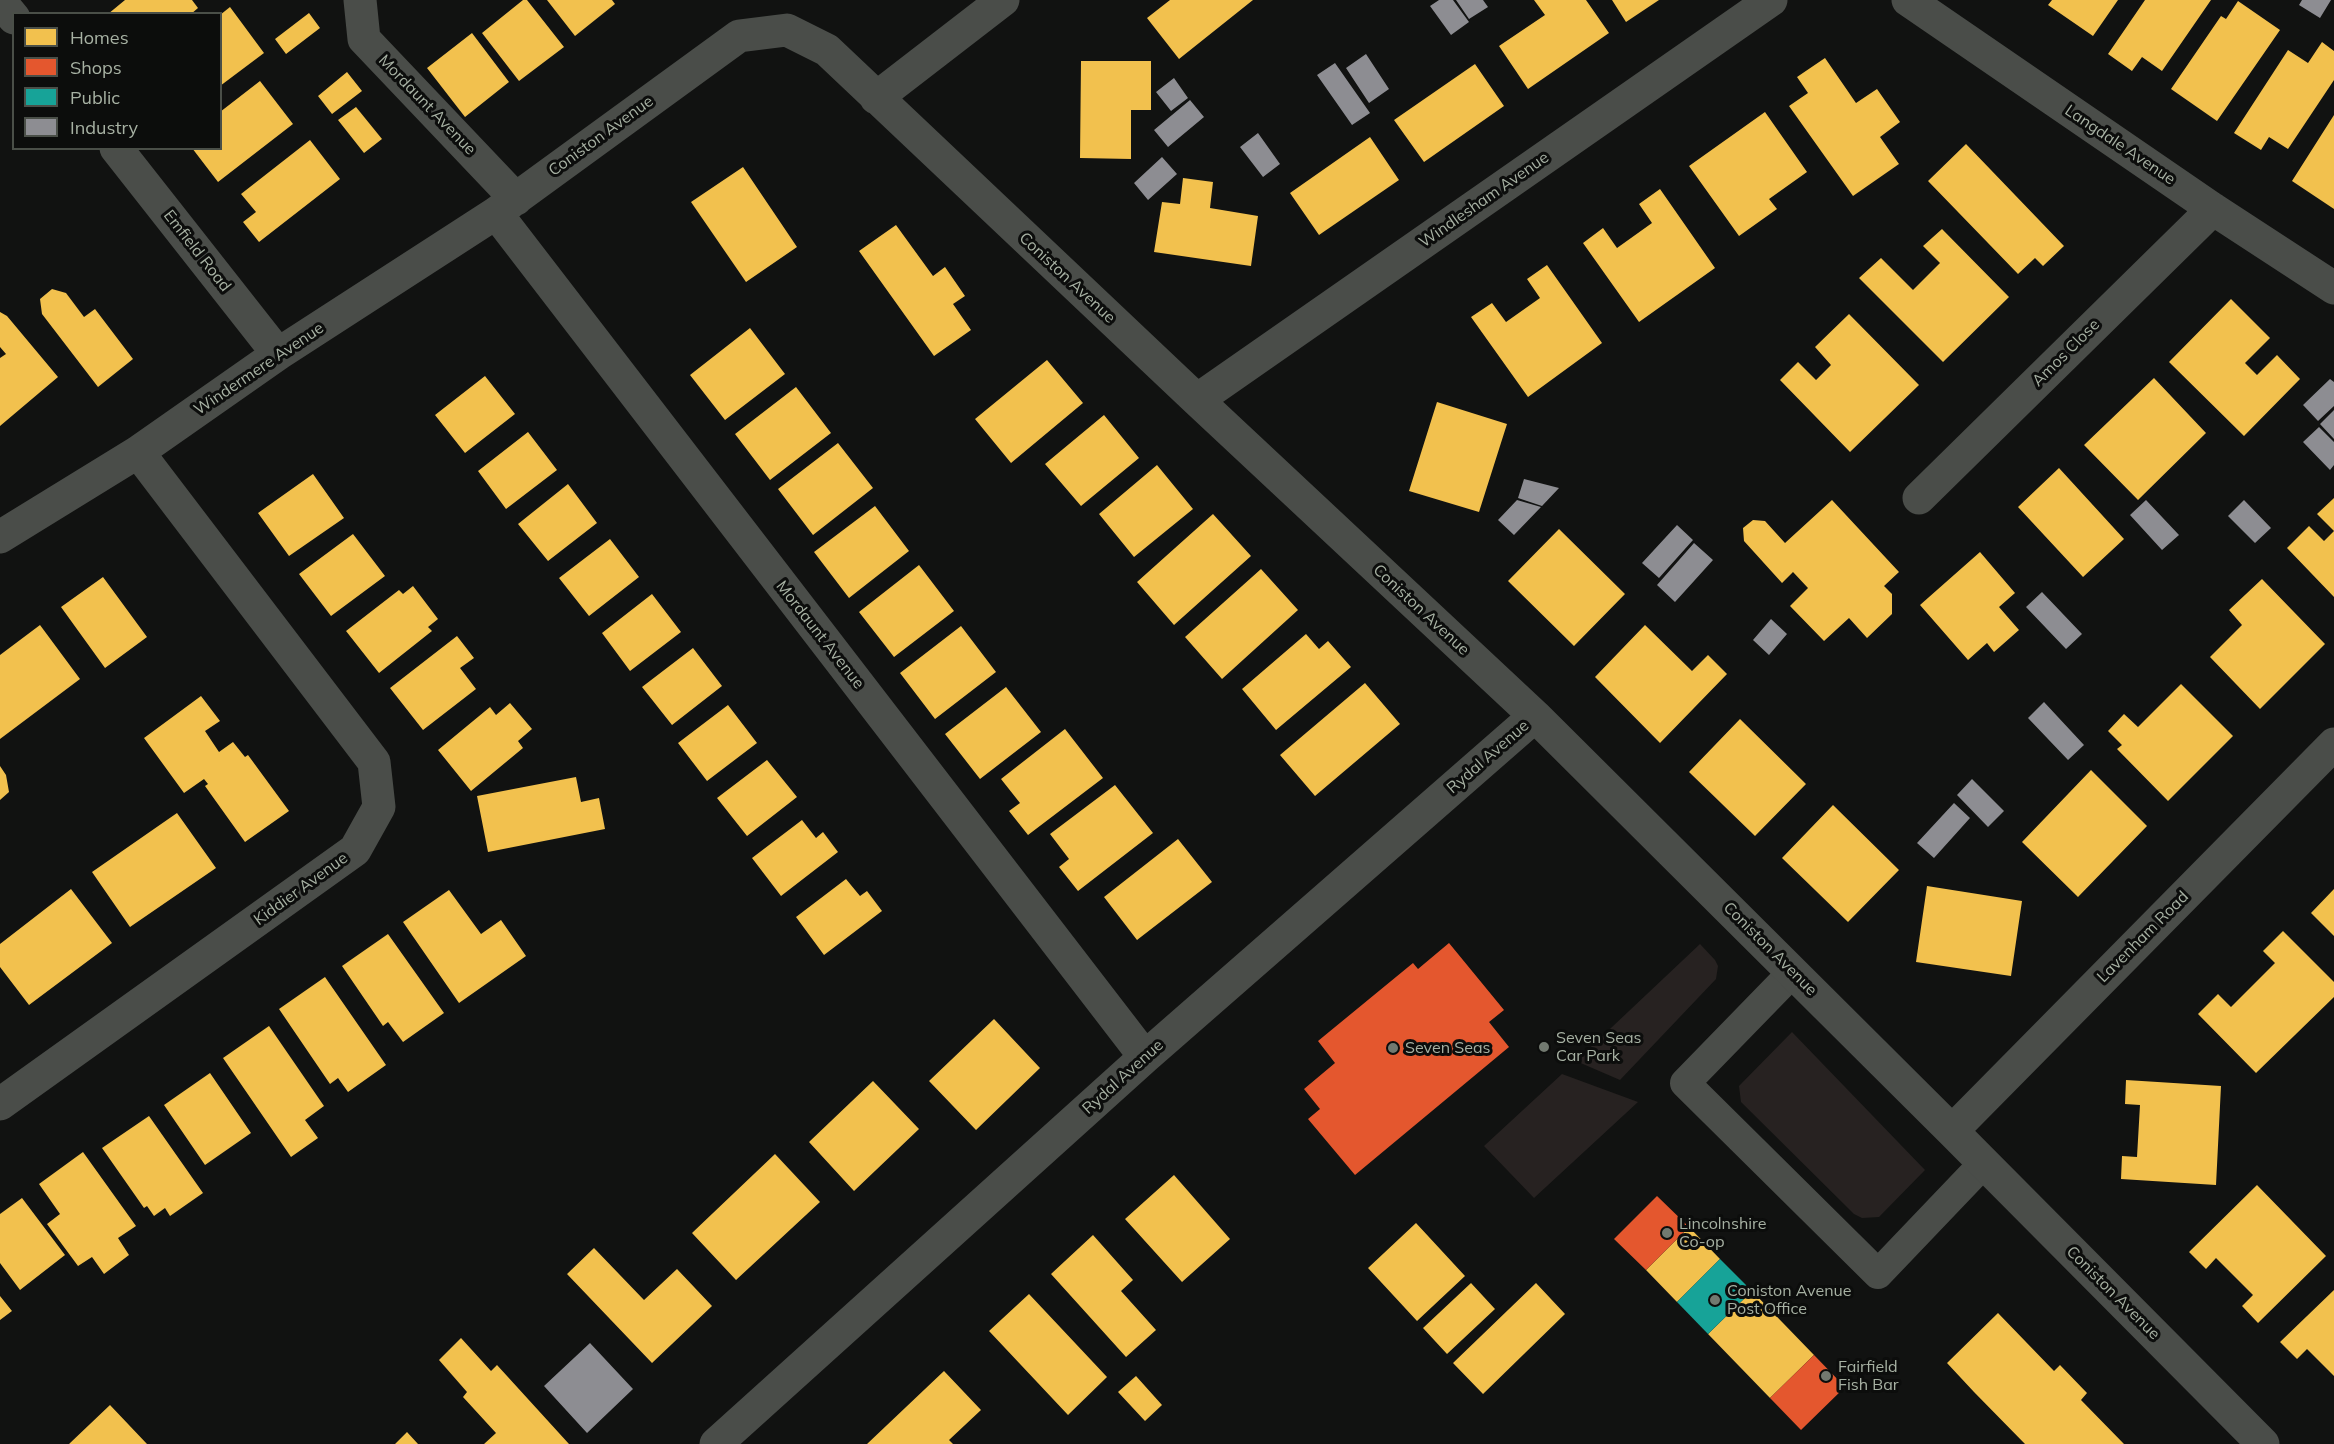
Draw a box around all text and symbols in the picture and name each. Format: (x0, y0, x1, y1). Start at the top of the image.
legend (12, 12, 222, 150)
text: Homes (70, 26, 129, 49)
street label: Mordaunt Avenue (374, 51, 480, 159)
text: Shops (70, 56, 122, 79)
text: Public (70, 86, 120, 109)
street label: Coniston Avenue (545, 92, 657, 180)
street label: Langdale Avenue (2061, 101, 2179, 189)
text: Industry (70, 116, 138, 139)
street label: Windlesham Avenue (1415, 148, 1553, 252)
street label: Emfield Road (159, 206, 235, 296)
street label: Coniston Avenue (1015, 229, 1119, 327)
street label: Amos Close (2028, 315, 2104, 391)
street label: Windermere Avenue (191, 318, 327, 420)
street label: Coniston Avenue (1369, 561, 1473, 659)
street label: Mordaunt Avenue (772, 577, 868, 693)
street label: Rydal Avenue (1443, 716, 1533, 798)
street label: Kiddier Avenue (250, 848, 352, 930)
street label: Lavenham Road (2093, 887, 2193, 987)
street label: Coniston Avenue (1719, 898, 1821, 1000)
place label: Seven Seas Car Park (1556, 1028, 1641, 1066)
street label: Rydal Avenue (1079, 1036, 1167, 1118)
place label: Seven Seas (1405, 1038, 1490, 1058)
marker: Seven Seas Car Park (1537, 1040, 1551, 1054)
marker: Seven Seas (1386, 1041, 1400, 1055)
place label: Lincolnshire Co-op (1679, 1214, 1767, 1252)
marker: Lincolnshire Co-op (1660, 1226, 1674, 1240)
street label: Coniston Avenue (2062, 1242, 2164, 1344)
place label: Coniston Avenue Post Office (1727, 1281, 1851, 1319)
marker: Coniston Avenue Post Office (1708, 1293, 1722, 1307)
place label: Fairfield Fish Bar (1838, 1357, 1899, 1395)
marker: Fairfield Fish Bar (1819, 1369, 1833, 1383)

